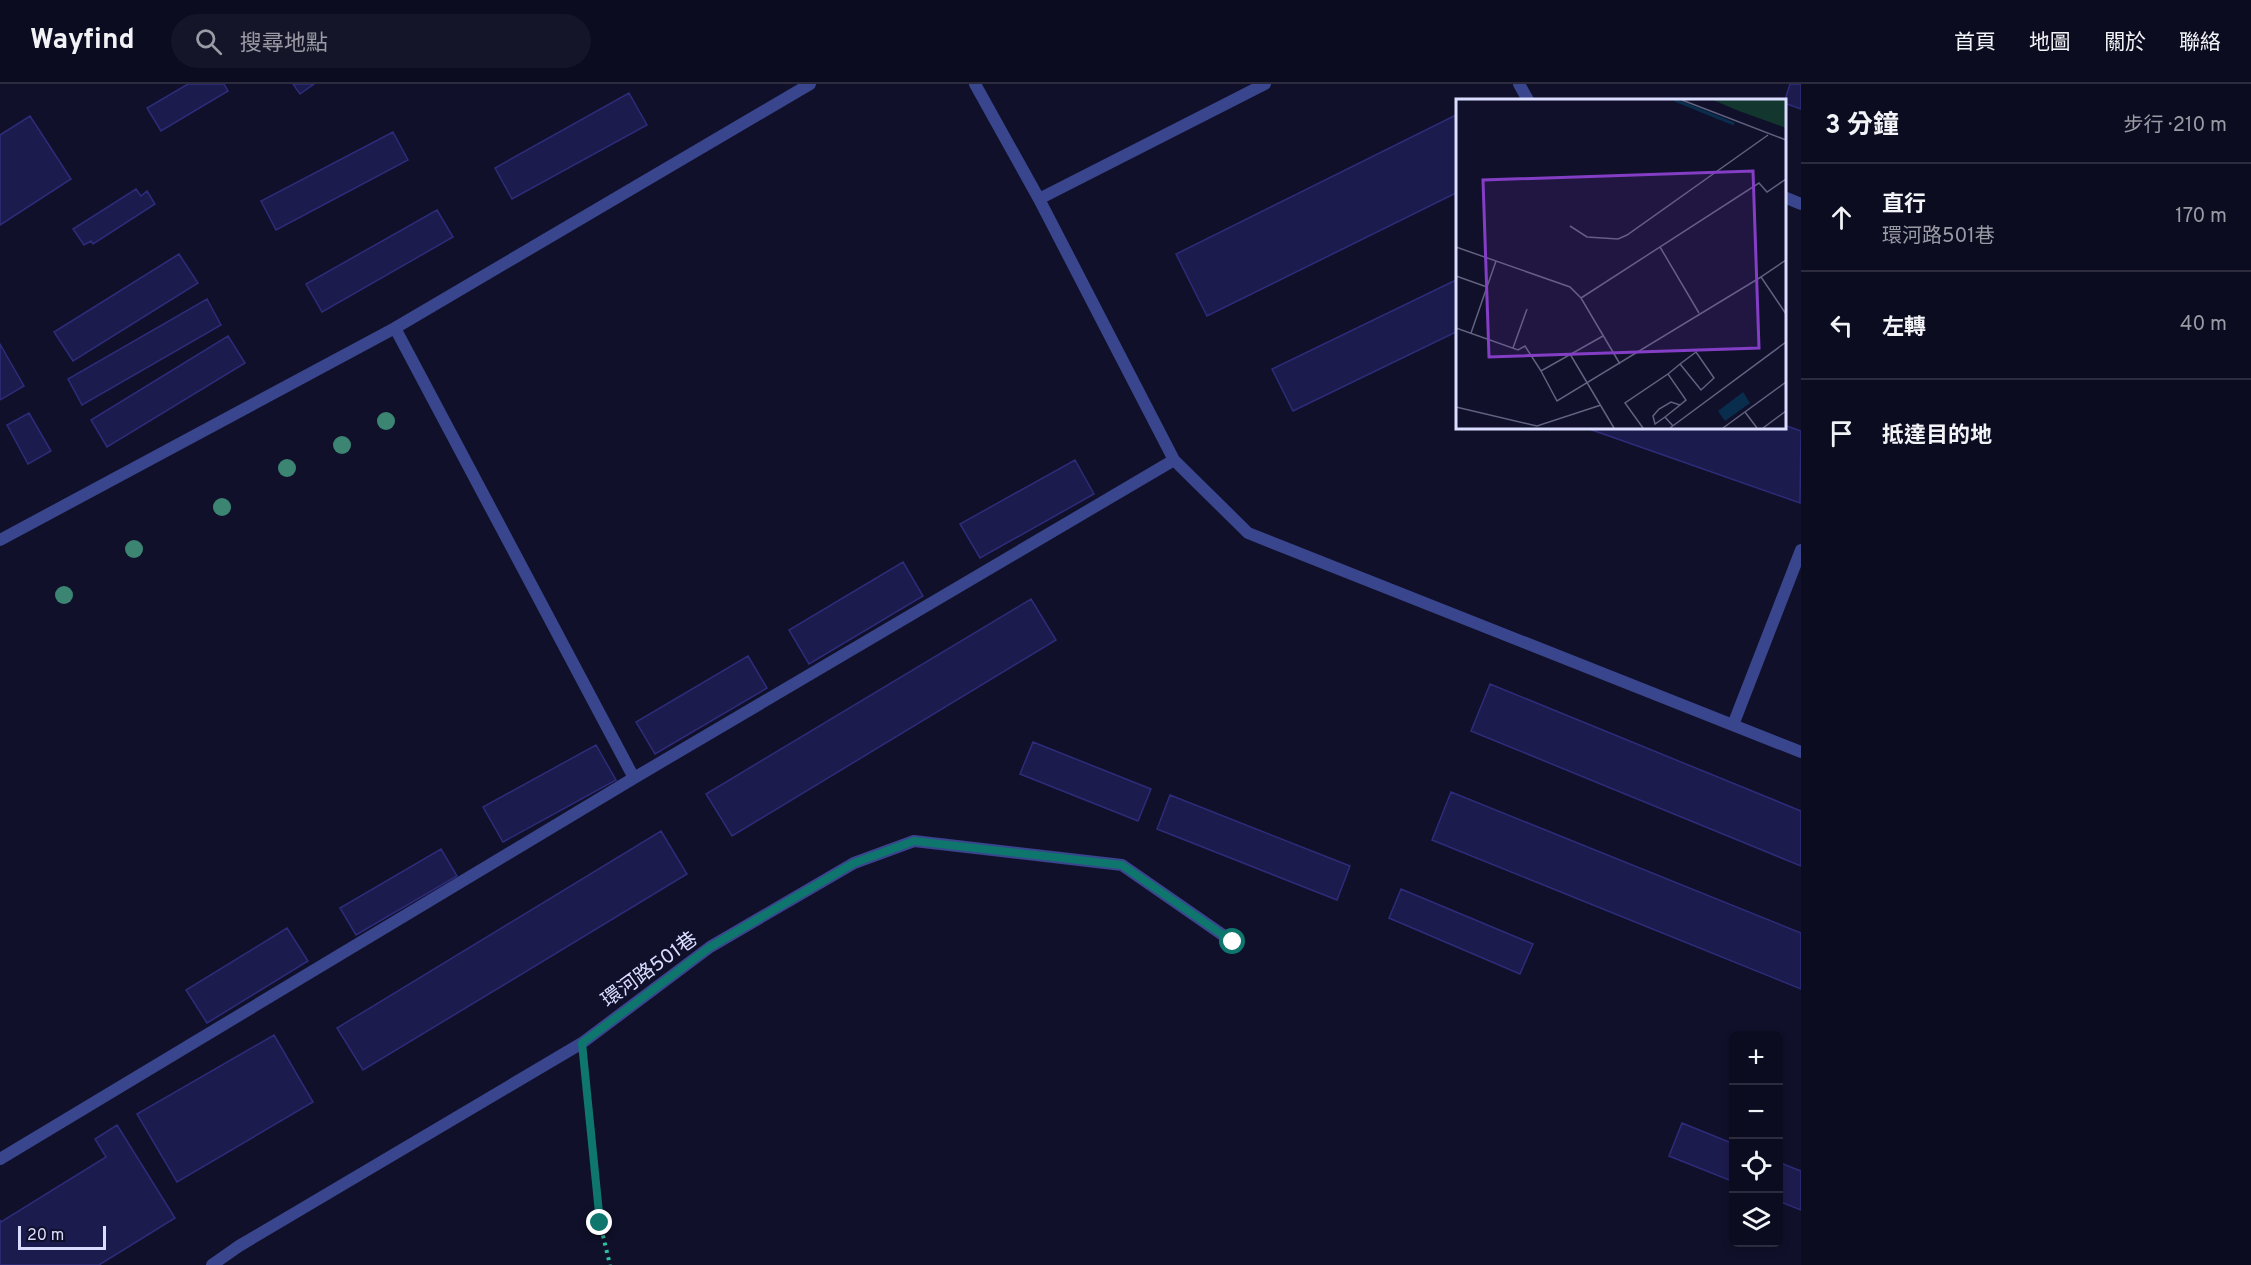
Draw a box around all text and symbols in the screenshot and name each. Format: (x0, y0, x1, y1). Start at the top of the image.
search box (171, 14, 591, 68)
text: Wayfind (30, 23, 135, 59)
icon: search (192, 25, 225, 58)
text: 首頁 (1954, 30, 1996, 57)
text: 地圖 (2029, 30, 2071, 57)
text: 關於 (2104, 30, 2146, 57)
text: 聯絡 (2179, 30, 2221, 57)
text: 搜尋地點 (240, 31, 328, 58)
inset map (1456, 99, 1786, 429)
text: 3 分鐘 (1825, 110, 1899, 143)
text: 步行 · 210 m (2123, 113, 2227, 139)
text: 直行 (1882, 192, 1926, 219)
icon: ahead (1825, 201, 1858, 234)
text: 170 m (2175, 204, 2227, 230)
text: 環河路501巷 (1882, 224, 1995, 250)
icon: left (1825, 309, 1858, 342)
text: 40 m (2180, 312, 2227, 338)
text: 左轉 (1882, 315, 1926, 342)
icon: arrive (1825, 417, 1858, 450)
text: 抵達目的地 (1882, 423, 1992, 450)
street label: 環河路501巷 (597, 927, 703, 1014)
route start (1219, 928, 1245, 954)
map controls (1729, 1031, 1783, 1247)
button: + (1729, 1031, 1783, 1085)
button: − (1729, 1085, 1783, 1139)
button: locate (1729, 1139, 1783, 1193)
button: layers (1729, 1193, 1783, 1247)
route end (586, 1209, 612, 1235)
scale bar (18, 1223, 106, 1250)
text: 20 m (27, 1226, 64, 1246)

